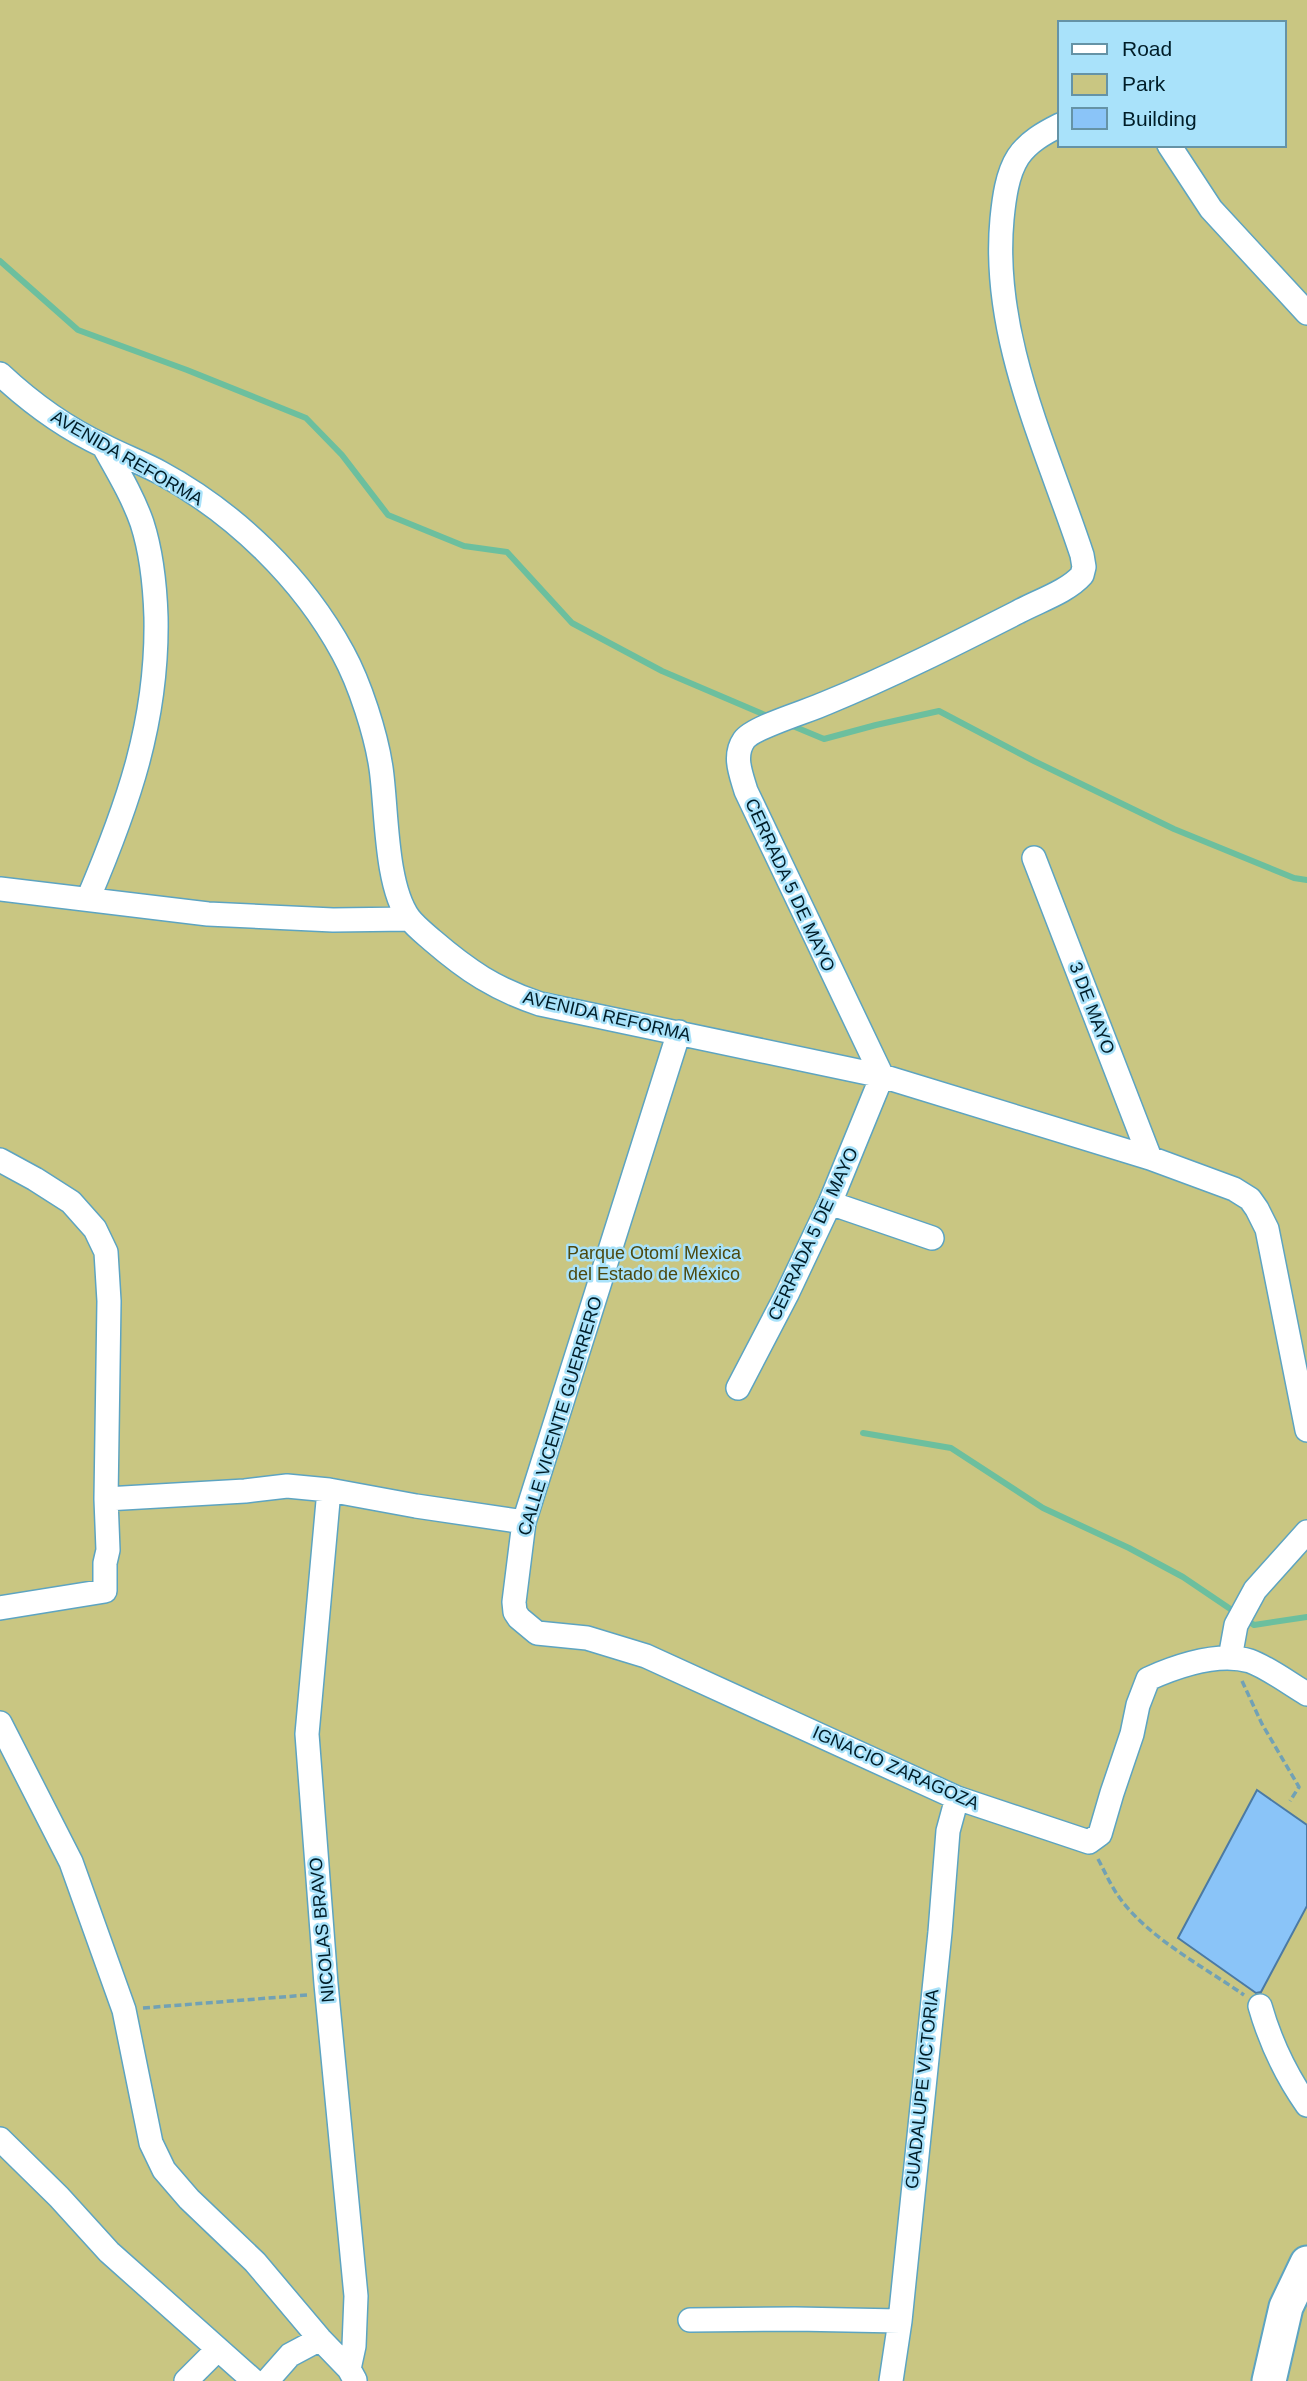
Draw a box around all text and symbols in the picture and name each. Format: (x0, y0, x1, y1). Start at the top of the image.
legend (1058, 21, 1286, 147)
text: Road (1122, 37, 1172, 60)
text: Park (1122, 72, 1166, 95)
text: Building (1122, 107, 1197, 130)
street label: AVENIDA REFORMA (48, 406, 206, 510)
street label: CERRADA 5 DE MAYO (741, 795, 839, 975)
street label: 3 DE MAYO (1065, 959, 1119, 1057)
street label: AVENIDA REFORMA (521, 987, 693, 1045)
street label: CERRADA 5 DE MAYO (764, 1144, 862, 1324)
park label: Parque Otomí Mexica del Estado de México (567, 1243, 742, 1284)
street label: CALLE VICENTE GUERRERO (514, 1294, 606, 1538)
street label: IGNACIO ZARAGOZA (810, 1722, 982, 1814)
street label: NICOLAS BRAVO (306, 1857, 338, 2003)
street label: GUADALUPE VICTORIA (902, 1988, 942, 2190)

